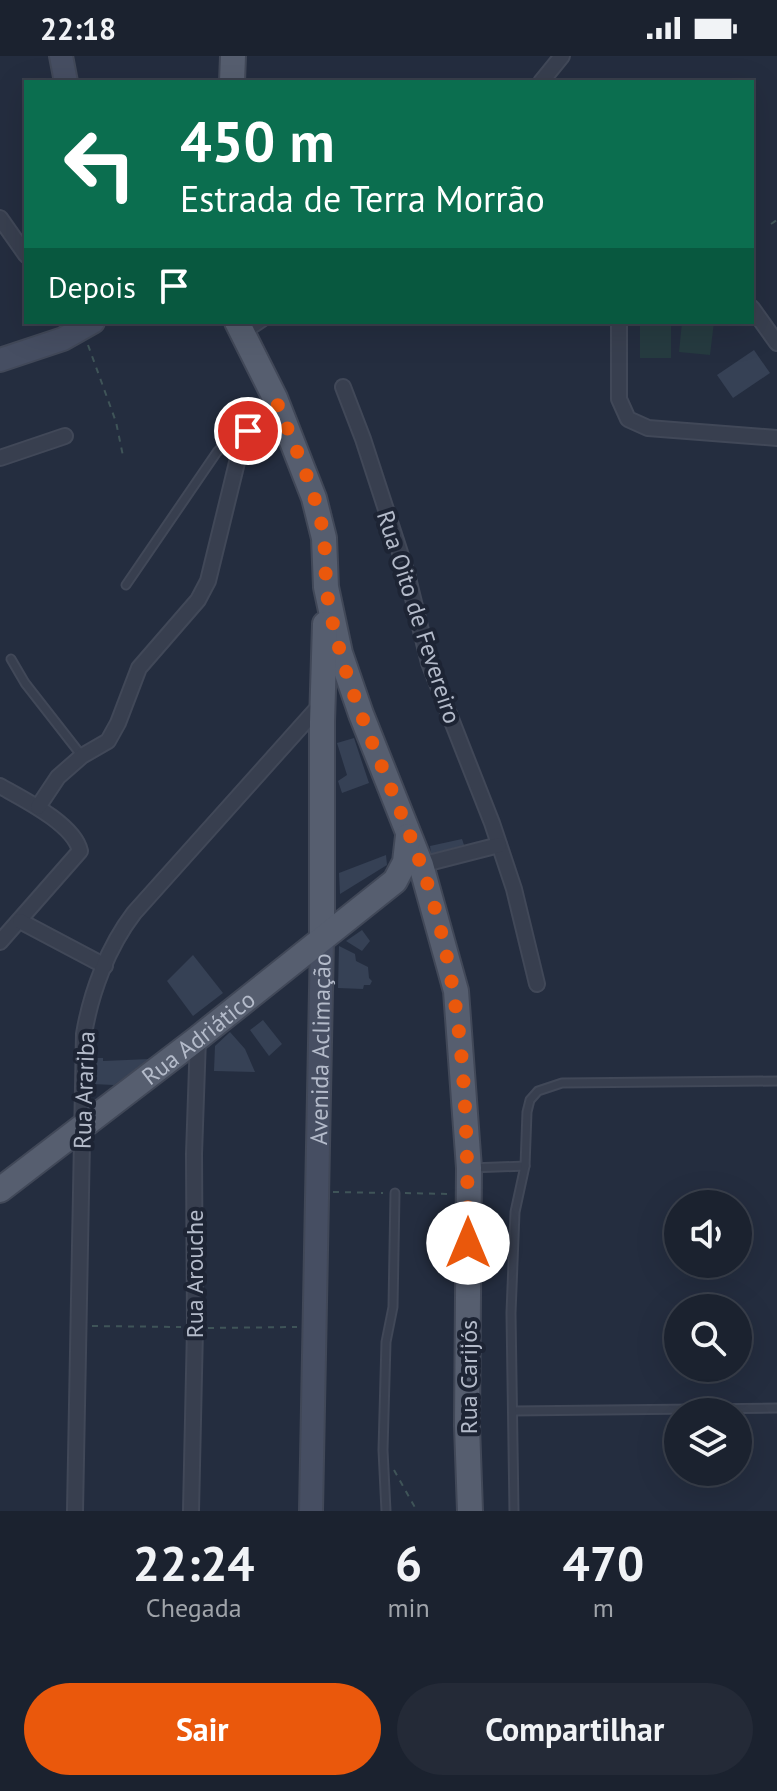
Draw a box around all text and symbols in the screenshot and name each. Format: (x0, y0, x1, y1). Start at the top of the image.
text: 22:18 (40, 9, 116, 48)
text: 450 m (180, 105, 335, 177)
icon: left (48, 112, 152, 216)
text: Estrada de Terra Morrão (180, 175, 545, 222)
icon: arrive (152, 264, 196, 308)
text: Depois (48, 267, 136, 306)
pin (214, 397, 282, 465)
icon: arrive (226, 409, 270, 453)
street label: Rua Oito de Fevereiro (370, 507, 468, 727)
street label: Avenida Aclimação (303, 953, 337, 1145)
street label: Rua Adriático (135, 983, 261, 1091)
street label: Rua Arariba (66, 1030, 102, 1150)
map controls (664, 1190, 752, 1486)
button: sound (664, 1190, 752, 1278)
position arrow (426, 1201, 510, 1285)
street label: Rua Arouche (179, 1210, 210, 1338)
button: search (664, 1294, 752, 1382)
street label: Rua Carijós (453, 1320, 484, 1434)
button: layers (664, 1398, 752, 1486)
text: 22:24 (133, 1532, 255, 1594)
text: 6 (395, 1532, 422, 1594)
text: 470 (563, 1532, 644, 1594)
text: Chegada (146, 1591, 242, 1624)
text: min (387, 1591, 430, 1624)
text: m (593, 1591, 614, 1624)
button: Sair (24, 1683, 381, 1775)
button: Compartilhar (397, 1683, 753, 1775)

